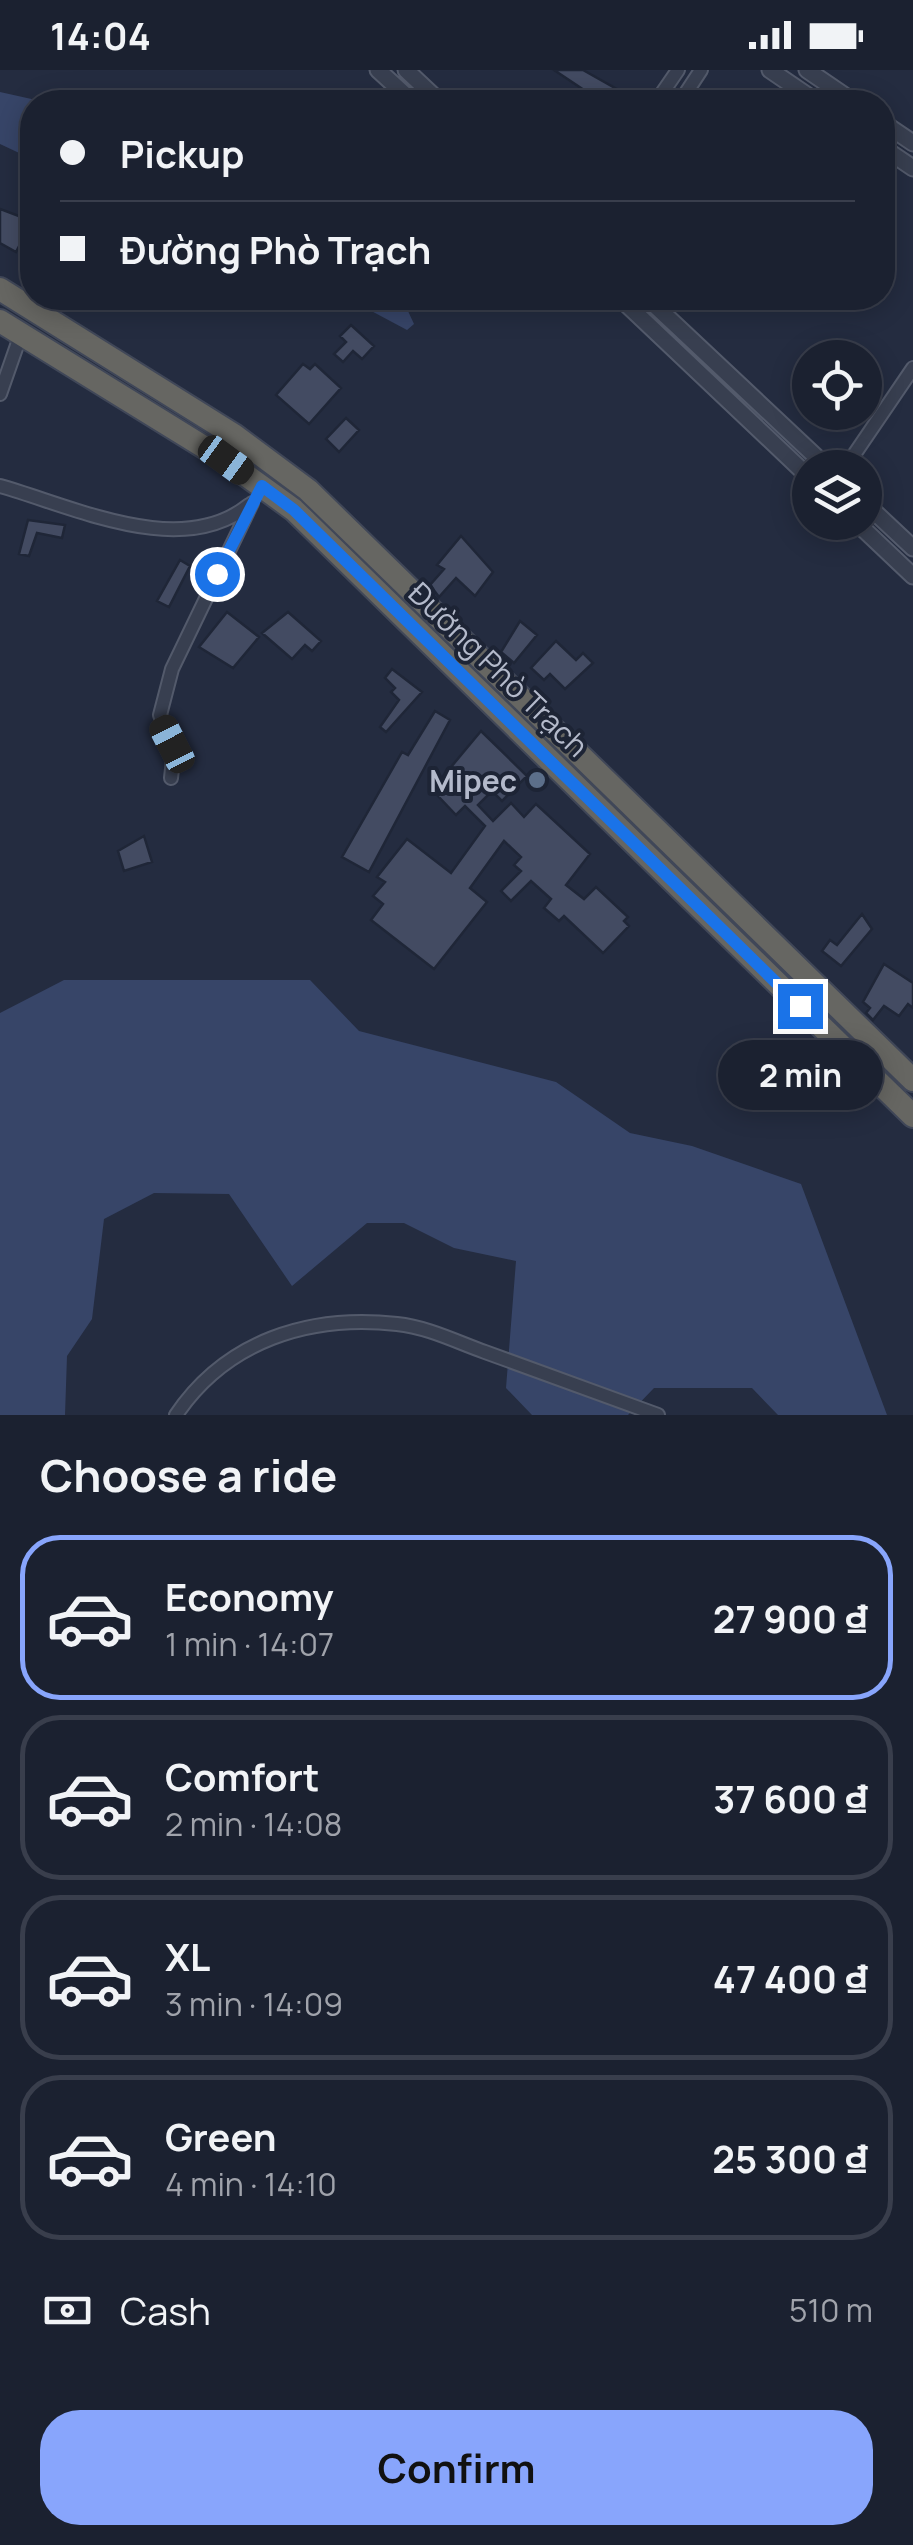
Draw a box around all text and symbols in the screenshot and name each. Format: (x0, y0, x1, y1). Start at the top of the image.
text: 14:04 (50, 9, 151, 61)
text: Pickup (120, 127, 244, 179)
text: Đường Phò Trạch (120, 223, 431, 275)
map controls (792, 340, 882, 540)
button: locate (792, 340, 882, 430)
car (193, 430, 259, 490)
button: layers (792, 450, 882, 540)
route start (195, 552, 240, 597)
street label: Đường Phò Trạch (400, 573, 598, 765)
car (145, 710, 199, 778)
place label: Mipec (429, 760, 517, 801)
marker: Mipec (526, 769, 548, 791)
route end (778, 984, 823, 1029)
callout: 2 min (718, 1041, 882, 1111)
text: 2 min (759, 1053, 842, 1097)
text: Choose a ride (40, 1444, 337, 1506)
text: Economy (165, 1570, 334, 1622)
icon: car (45, 1573, 135, 1663)
text: 27 900 ₫ (713, 1592, 868, 1644)
text: 1 min · 14:07 (165, 1622, 334, 1666)
text: Comfort (165, 1750, 319, 1802)
icon: car (45, 1753, 135, 1843)
text: 37 600 ₫ (713, 1772, 868, 1824)
text: 2 min · 14:08 (165, 1802, 342, 1846)
text: XL (165, 1930, 210, 1982)
icon: car (45, 1933, 135, 2023)
text: 47 400 ₫ (713, 1952, 868, 2004)
text: 3 min · 14:09 (165, 1982, 343, 2026)
text: Green (165, 2110, 277, 2162)
icon: car (45, 2113, 135, 2203)
text: 25 300 ₫ (712, 2132, 868, 2184)
text: 4 min · 14:10 (165, 2162, 337, 2206)
icon: cash (40, 2283, 95, 2338)
text: Cash (120, 2284, 211, 2336)
text: 510 m (789, 2288, 873, 2332)
button: Confirm (40, 2410, 873, 2525)

